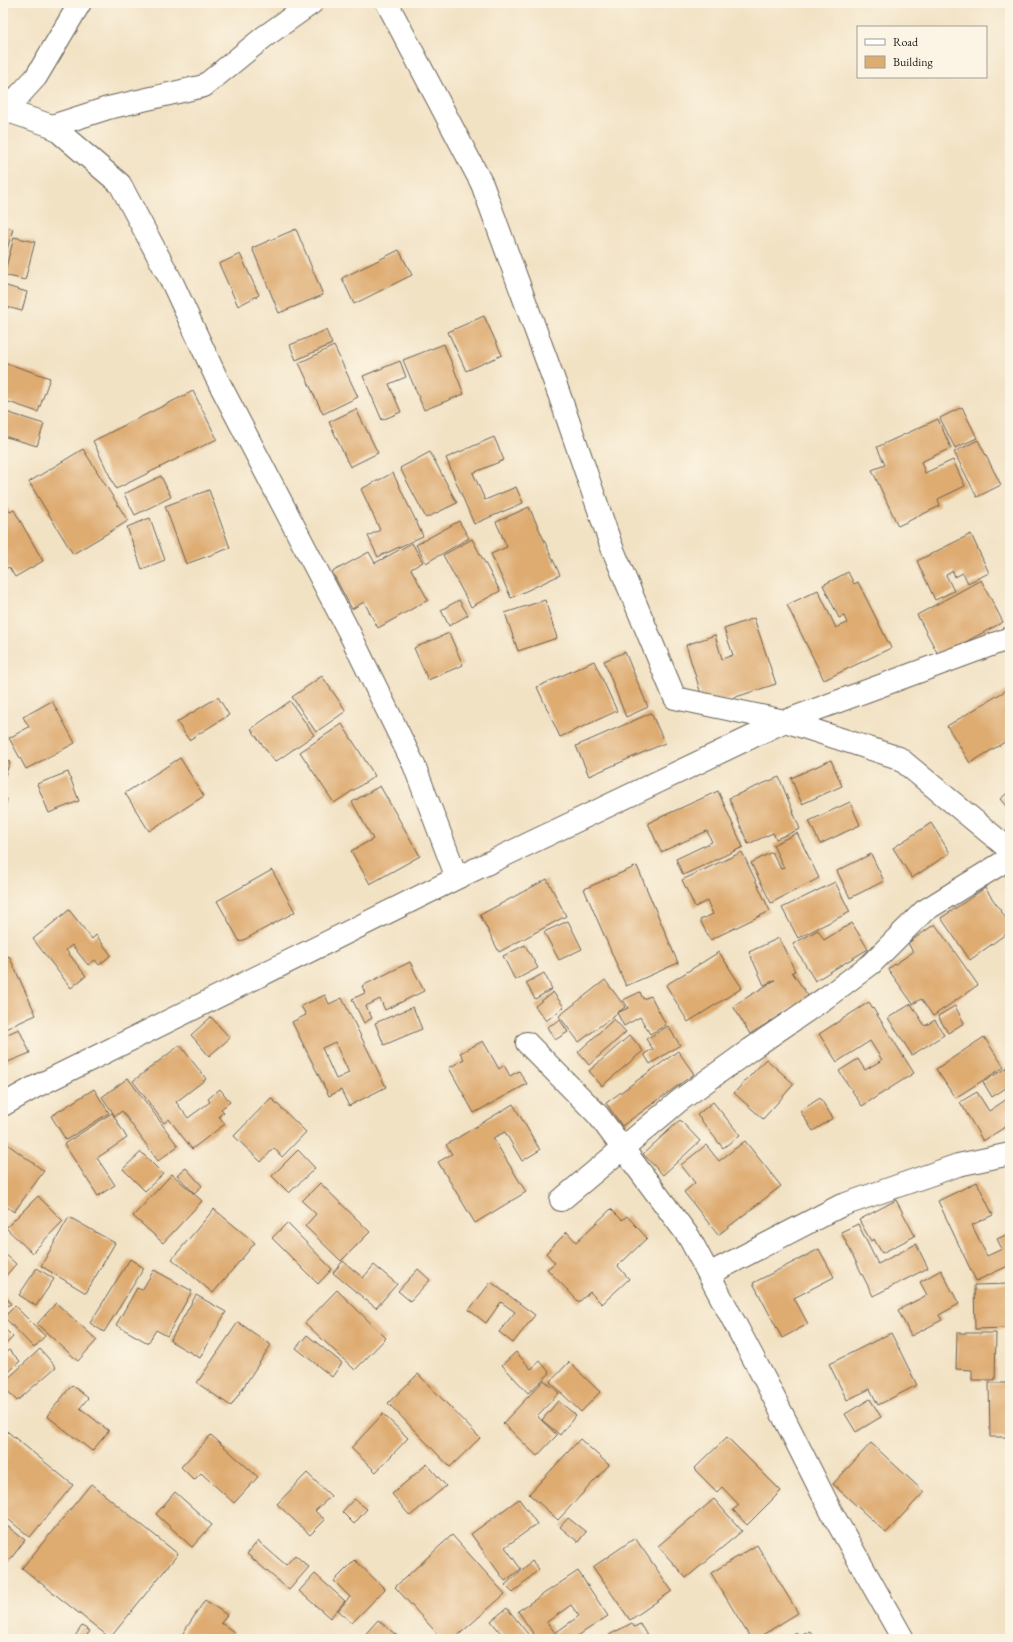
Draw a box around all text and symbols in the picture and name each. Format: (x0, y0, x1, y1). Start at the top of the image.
legend (857, 26, 987, 78)
text: Road (893, 34, 919, 50)
text: Building (893, 54, 934, 70)

